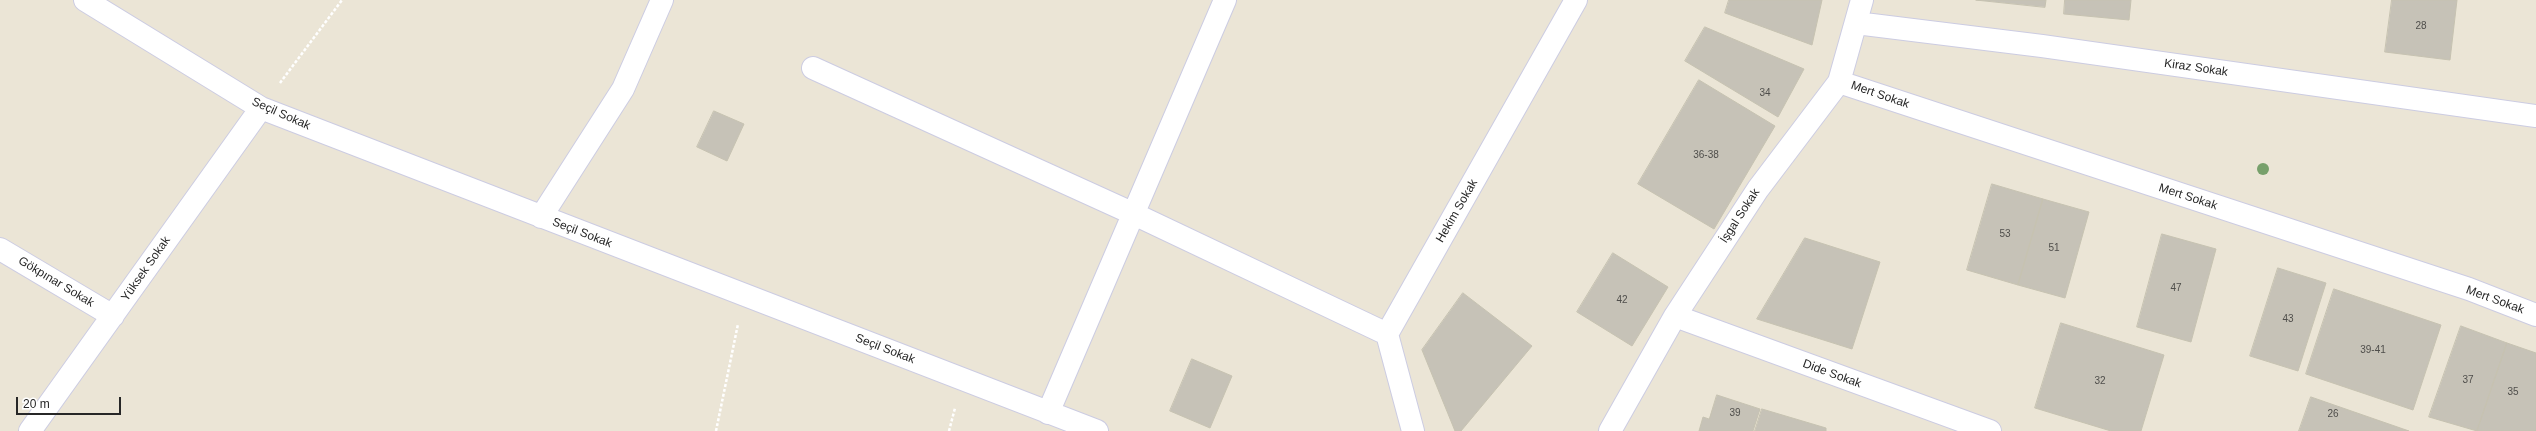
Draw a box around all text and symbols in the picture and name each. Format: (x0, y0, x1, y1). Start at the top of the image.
house number: 28 (2415, 20, 2427, 32)
street label: Kiraz Sokak (2163, 56, 2229, 80)
street label: Mert Sokak (1849, 78, 1911, 112)
house number: 34 (1759, 87, 1771, 99)
street label: Seçil Sokak (249, 95, 313, 133)
house number: 36-38 (1693, 149, 1719, 161)
street label: Hekim Sokak (1433, 177, 1481, 245)
street label: Mert Sokak (2157, 181, 2219, 213)
street label: İşgal Sokak (1717, 186, 1763, 246)
street label: Seçil Sokak (550, 215, 614, 251)
house number: 53 (1999, 228, 2011, 240)
street label: Yüksek Sokak (118, 234, 174, 304)
house number: 51 (2048, 242, 2060, 254)
street label: Gökpınar Sokak (15, 254, 97, 310)
house number: 47 (2170, 282, 2182, 294)
street label: Mert Sokak (2464, 283, 2526, 317)
house number: 42 (1616, 294, 1628, 306)
house number: 43 (2282, 313, 2294, 325)
street label: Seçil Sokak (853, 331, 917, 367)
house number: 39-41 (2360, 344, 2386, 356)
street label: Dide Sokak (1801, 357, 1863, 391)
house number: 37 (2462, 374, 2474, 386)
house number: 32 (2094, 375, 2106, 387)
house number: 35 (2507, 386, 2519, 398)
scale bar (18, 389, 123, 415)
text: 20 m (23, 397, 50, 411)
house number: 39 (1729, 407, 1741, 419)
house number: 26 (2327, 408, 2339, 420)

